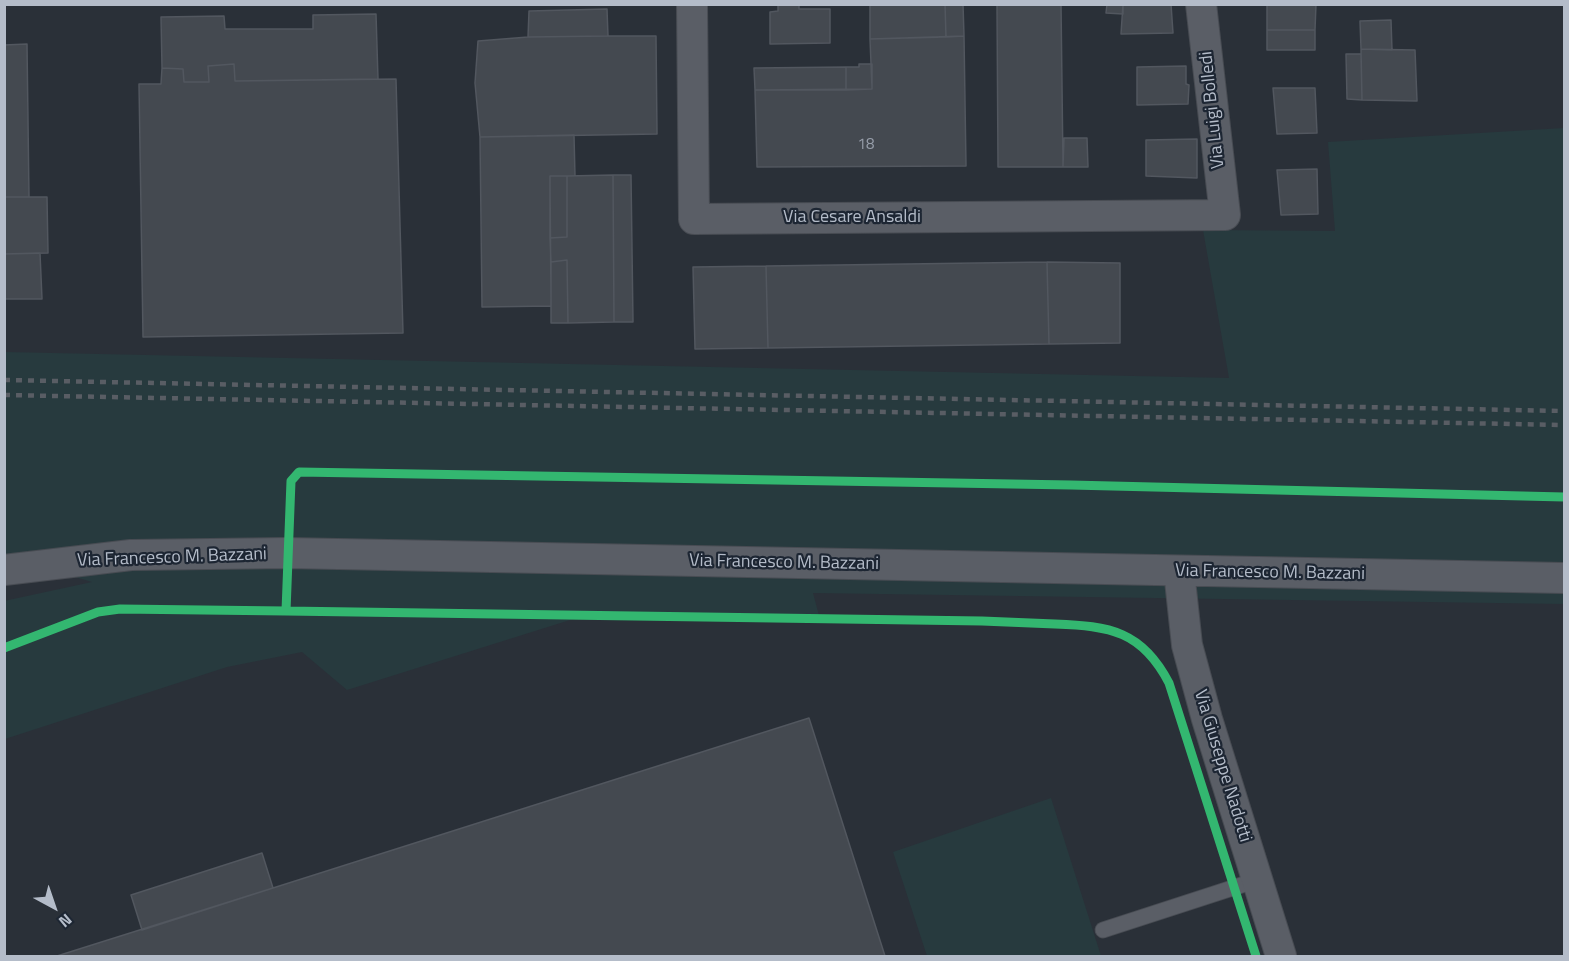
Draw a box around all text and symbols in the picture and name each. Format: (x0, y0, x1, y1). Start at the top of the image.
street label: Via Luigi Bolledi (1196, 50, 1230, 170)
house number: 18 (858, 136, 874, 154)
street label: Via Cesare Ansaldi (783, 207, 921, 229)
street label: Via Francesco M. Bazzani (77, 544, 267, 572)
street label: Via Francesco M. Bazzani (689, 551, 879, 575)
street label: Via Francesco M. Bazzani (1175, 561, 1365, 585)
street label: Via Giuseppe Nadotti (1189, 687, 1255, 845)
north arrow (24, 877, 84, 937)
text: N (54, 908, 78, 934)

